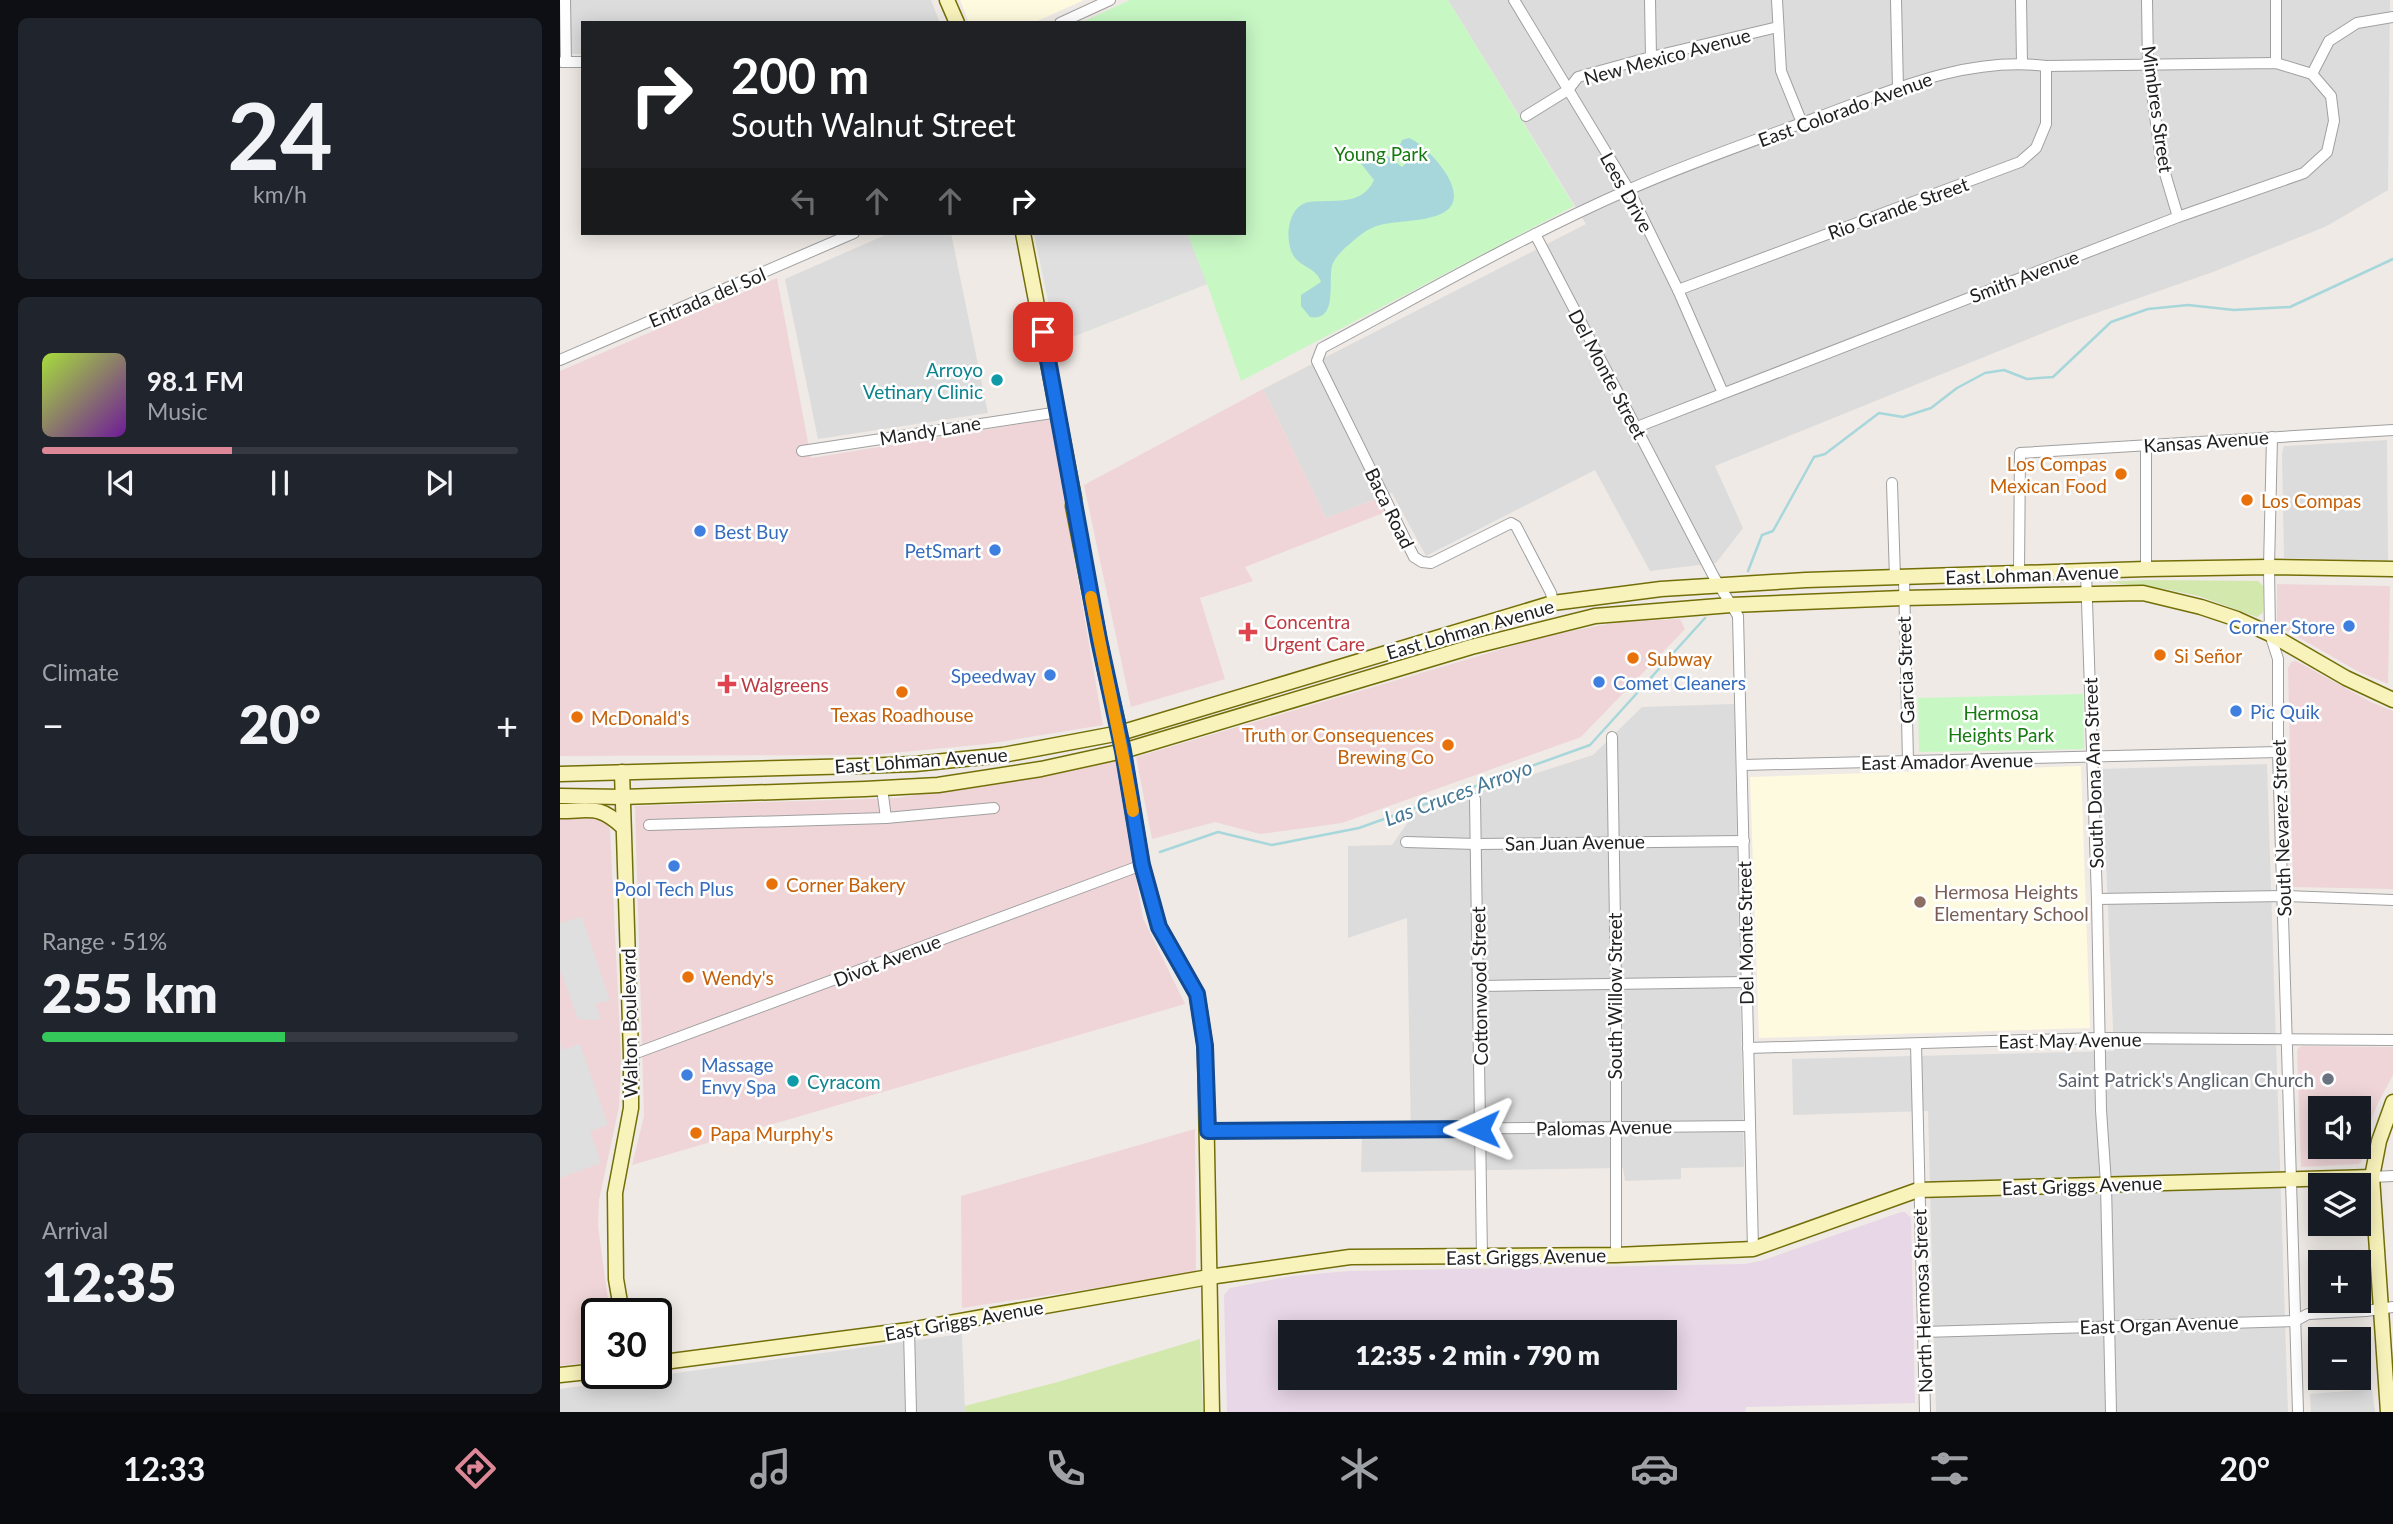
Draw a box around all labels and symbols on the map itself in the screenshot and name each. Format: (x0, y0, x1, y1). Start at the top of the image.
street label: New Mexico Avenue (1581, 23, 1753, 89)
street label: Mimbres Street (2138, 44, 2178, 174)
street label: East Colorado Avenue (1755, 67, 1935, 151)
park label: Young Park (1334, 142, 1428, 165)
street label: Lees Drive (1596, 148, 1658, 236)
street label: Rio Grande Street (1824, 172, 1972, 244)
street label: Smith Avenue (1966, 245, 2082, 307)
street label: Entrada del Sol (645, 262, 769, 332)
pin (1013, 302, 1073, 362)
street label: Del Monte Street (1564, 305, 1652, 443)
place label: Arroyo Vetinary Clinic (863, 358, 983, 403)
marker: Arroyo Vetinary Clinic (989, 372, 1005, 388)
street label: Mandy Lane (878, 411, 982, 449)
street label: Kansas Avenue (2143, 425, 2269, 457)
place label: Los Compas Mexican Food (1990, 452, 2107, 497)
street label: Baca Road (1361, 464, 1419, 552)
marker: Los Compas Mexican Food (2113, 466, 2129, 482)
place label: Los Compas (2261, 489, 2361, 512)
marker: Los Compas (2239, 492, 2255, 508)
place label: Best Buy (714, 520, 789, 543)
marker: Best Buy (692, 523, 708, 539)
place label: PetSmart (904, 539, 981, 562)
marker: PetSmart (987, 542, 1003, 558)
street label: East Lohman Avenue (1945, 559, 2119, 589)
street label: East Lohman Avenue (1383, 594, 1557, 664)
place label: Concentra Urgent Care (1264, 610, 1365, 655)
place label: Corner Store (2229, 615, 2335, 638)
street label: Garcia Street (1892, 616, 1918, 724)
marker: Corner Store (2341, 618, 2357, 634)
marker: Concentra Urgent Care (1238, 622, 1258, 642)
place label: Si Señor (2174, 644, 2242, 667)
place label: Subway (1647, 647, 1712, 670)
marker: Si Señor (2152, 647, 2168, 663)
marker: Subway (1625, 650, 1641, 666)
place label: Speedway (951, 664, 1036, 687)
marker: Speedway (1042, 667, 1058, 683)
place label: Comet Cleaners (1613, 671, 1746, 694)
place label: Walgreens (741, 673, 829, 696)
marker: Comet Cleaners (1591, 674, 1607, 690)
marker: Walgreens (719, 676, 735, 692)
street label: South Dona Ana Street (2078, 677, 2108, 869)
marker: Texas Roadhouse (894, 684, 910, 700)
place label: Pic Quik (2250, 700, 2320, 723)
park label: Hermosa Heights Park (1948, 701, 2054, 746)
place label: Texas Roadhouse (830, 703, 974, 726)
marker: Pic Quik (2228, 703, 2244, 719)
place label: McDonald's (591, 706, 690, 729)
marker: McDonald's (569, 709, 585, 725)
place label: Truth or Consequences Brewing Co (1242, 723, 1434, 768)
marker: Truth or Consequences Brewing Co (1440, 737, 1456, 753)
street label: South Nevarez Street (2266, 739, 2296, 917)
street label: East Lohman Avenue (834, 742, 1008, 778)
street label: East Amador Avenue (1861, 748, 2033, 774)
water label: Las Cruces Arroyo (1381, 754, 1535, 830)
street label: San Juan Avenue (1505, 829, 1645, 855)
marker: Pool Tech Plus (666, 858, 682, 874)
street label: Del Monte Street (1732, 861, 1758, 1005)
place label: Corner Bakery (786, 873, 906, 896)
marker: Corner Bakery (764, 876, 780, 892)
place label: Pool Tech Plus (614, 877, 734, 900)
place label: Hermosa Heights Elementary School (1934, 880, 2089, 925)
marker: Hermosa Heights Elementary School (1912, 894, 1928, 910)
street label: Cottonwood Street (1466, 906, 1492, 1066)
street label: South Willow Street (1603, 912, 1626, 1079)
street label: Divot Avenue (830, 929, 944, 991)
street label: Walton Boulevard (616, 948, 642, 1098)
place label: Wendy's (702, 966, 774, 989)
marker: Wendy's (680, 969, 696, 985)
street label: East May Avenue (1998, 1027, 2142, 1053)
place label: Massage Envy Spa (701, 1053, 776, 1098)
marker: Massage Envy Spa (679, 1067, 695, 1083)
place label: Saint Patrick's Anglican Church (2058, 1068, 2314, 1091)
place label: Cyracom (807, 1070, 881, 1093)
marker: Saint Patrick's Anglican Church (2320, 1071, 2336, 1087)
marker: Cyracom (785, 1073, 801, 1089)
position arrow (1442, 1092, 1516, 1166)
street label: Palomas Avenue (1536, 1114, 1672, 1140)
place label: Papa Murphy's (710, 1122, 833, 1145)
marker: Papa Murphy's (688, 1125, 704, 1141)
street label: East Griggs Avenue (2001, 1171, 2163, 1199)
street label: North Hermosa Street (1907, 1208, 1937, 1394)
street label: East Griggs Avenue (1446, 1243, 1606, 1269)
street label: East Griggs Avenue (883, 1295, 1045, 1345)
speed limit sign: 30 (581, 1298, 672, 1389)
street label: East Organ Avenue (2079, 1310, 2239, 1338)

